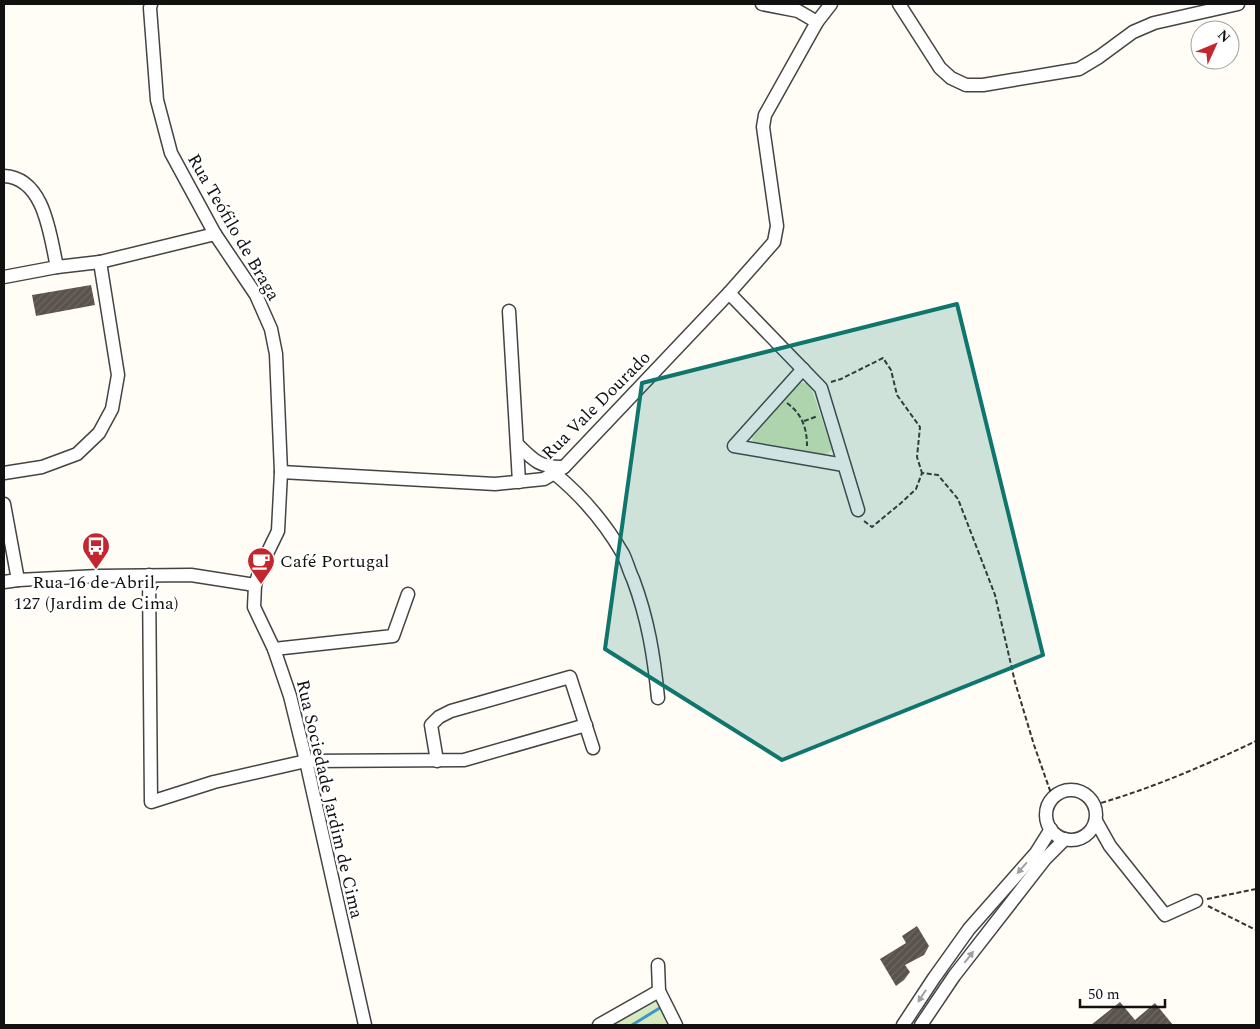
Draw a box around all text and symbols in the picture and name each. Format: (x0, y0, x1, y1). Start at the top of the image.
north arrow (1190, 20, 1240, 70)
text: N (1212, 25, 1236, 48)
street label: Rua Teófilo de Braga (180, 149, 287, 306)
street label: Rua Vale Dourado (536, 345, 657, 466)
bus stop icon: Rua 16 de Abril, 127 (Jardim de Cima) (81, 531, 111, 570)
cafe icon: Café Portugal (246, 546, 276, 585)
place label: Café Portugal (280, 548, 389, 575)
place label: Rua 16 de Abril, 127 (Jardim de Cima) (14, 569, 178, 617)
street label: Rua Sociedade Jardim de Cima (289, 677, 370, 921)
one-way arrow (1016, 862, 1028, 874)
one-way arrow (963, 951, 974, 964)
scale bar (1080, 976, 1165, 1008)
text: 50 m (1088, 983, 1120, 1006)
one-way arrow (917, 989, 927, 1003)

